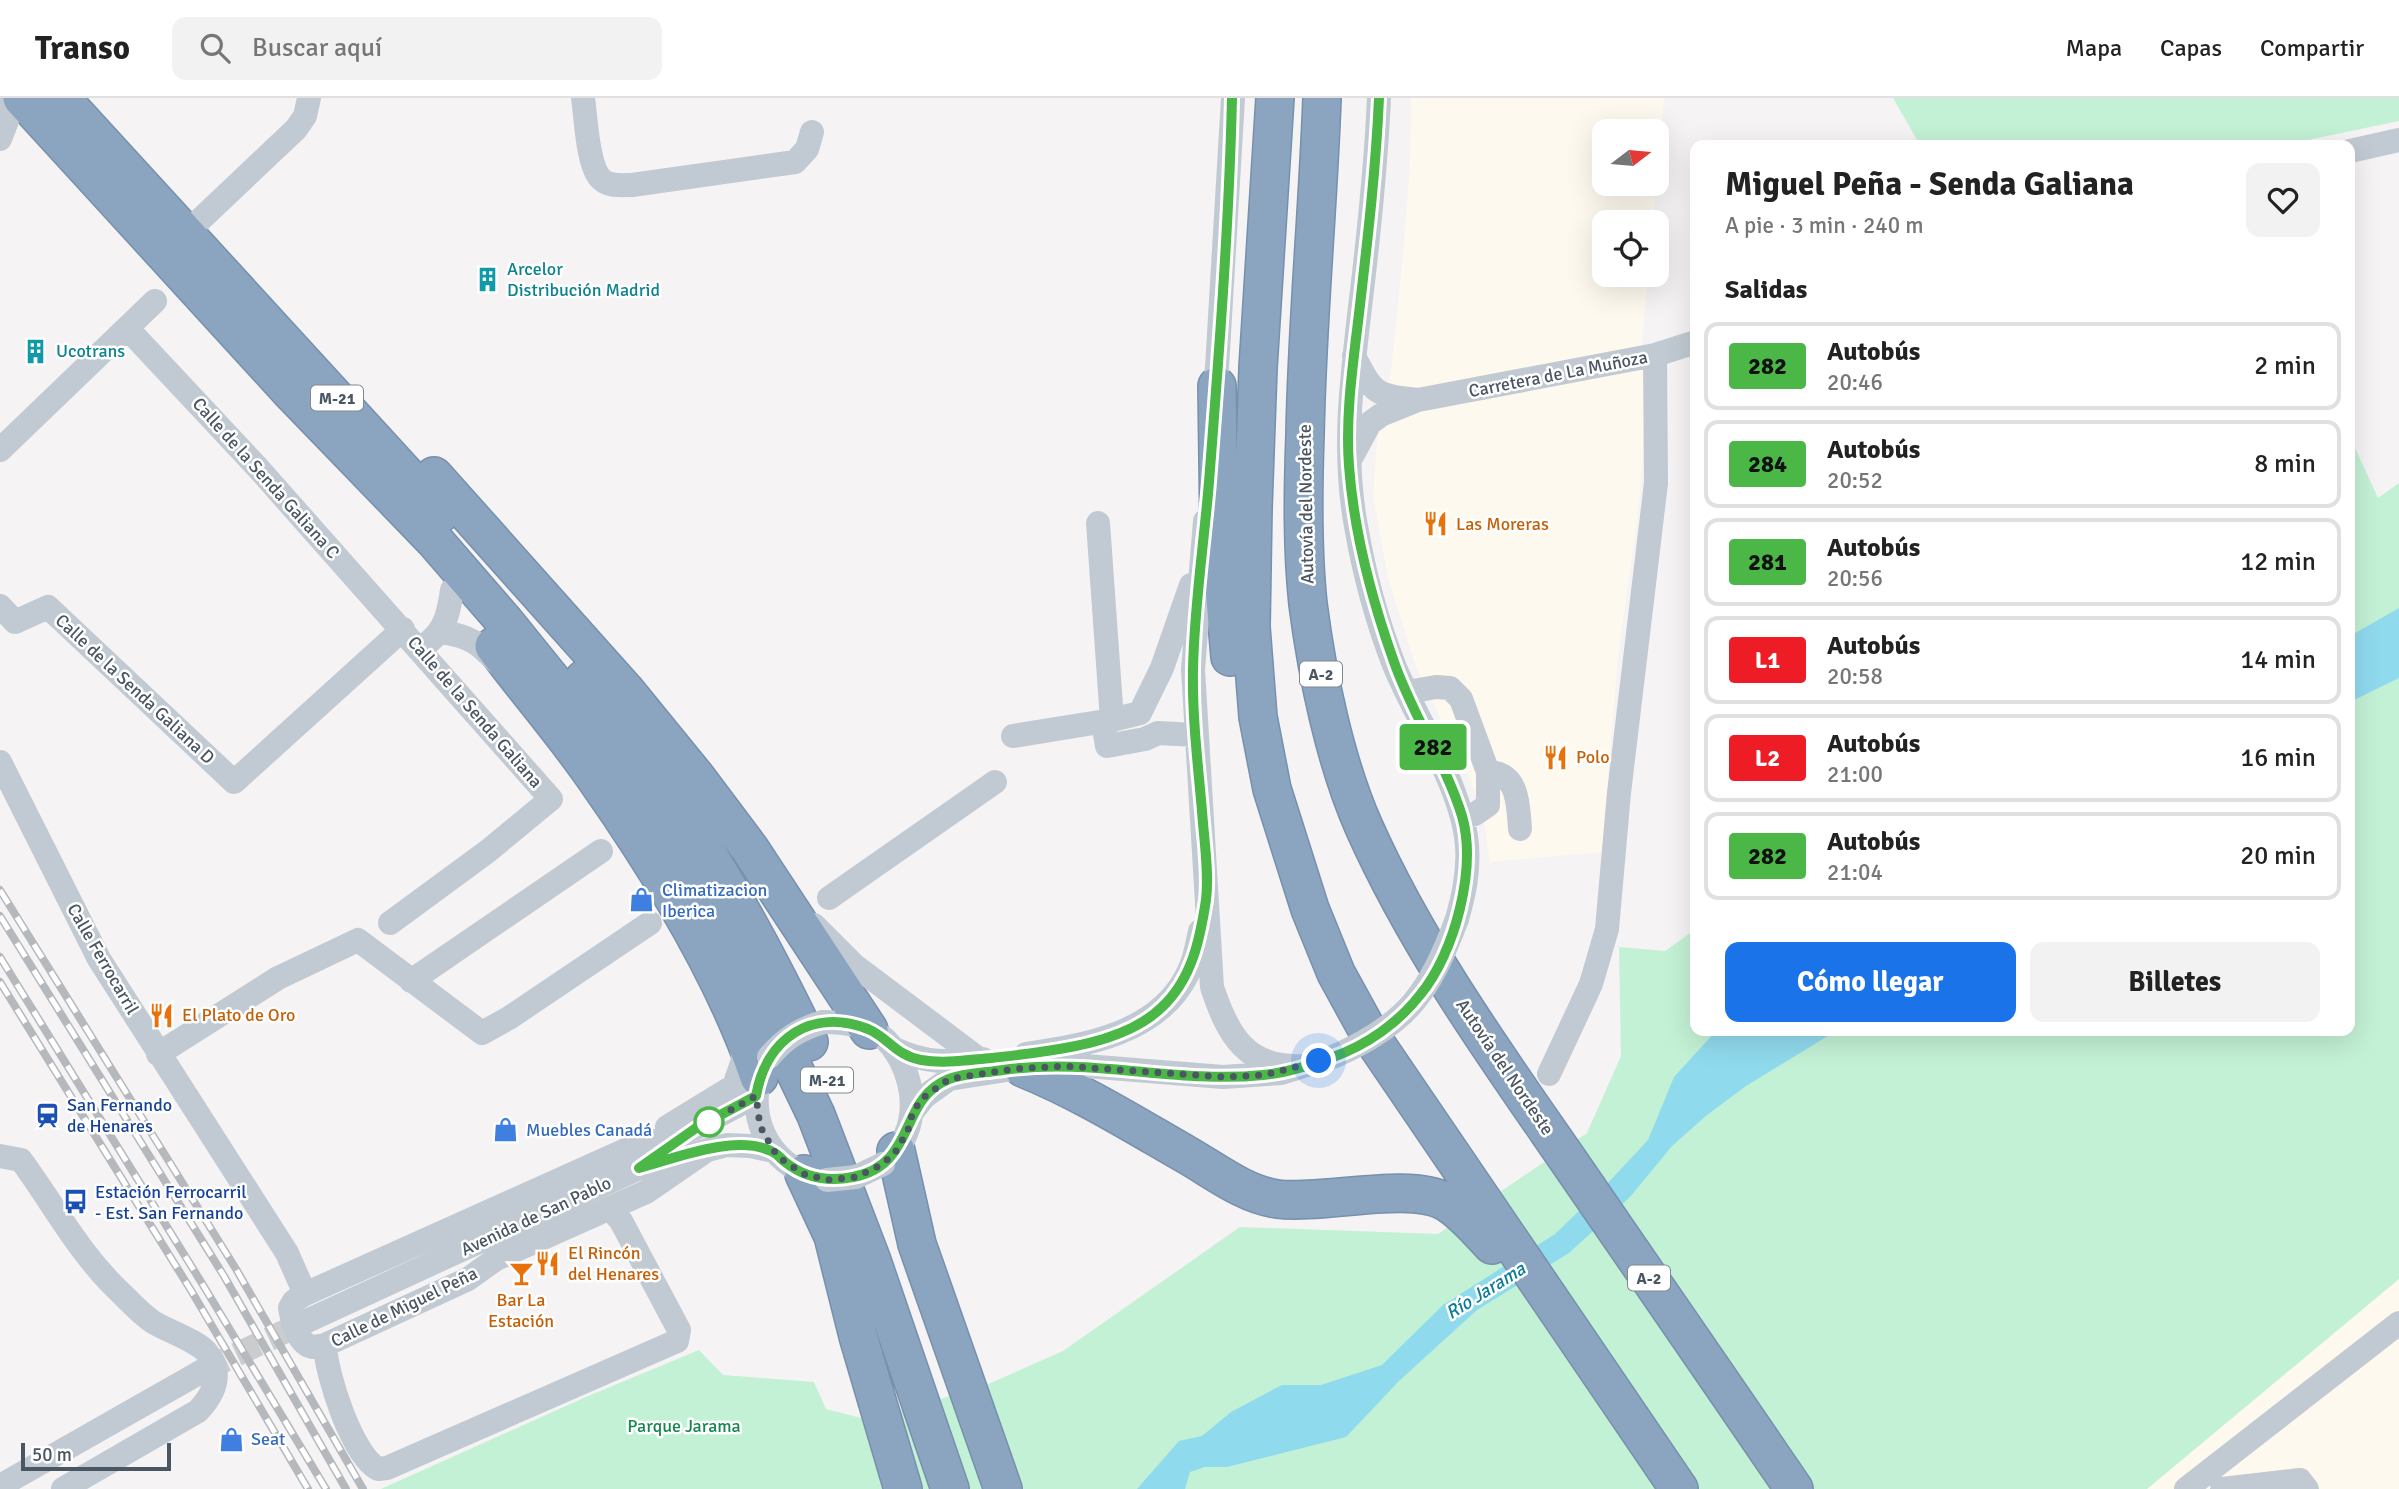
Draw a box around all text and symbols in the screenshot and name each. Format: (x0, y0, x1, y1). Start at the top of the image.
search box (172, 17, 662, 80)
text: Transo (35, 28, 130, 69)
icon: search (196, 29, 234, 67)
text: Buscar aquí (252, 32, 382, 64)
text: Mapa (2066, 33, 2122, 63)
text: Capas (2160, 33, 2222, 63)
text: Compartir (2260, 33, 2364, 63)
north arrow (1592, 119, 1670, 196)
map controls (1592, 119, 1669, 287)
button: heart (2246, 163, 2320, 237)
text: Miguel Peña - Senda Galiana (1725, 164, 2134, 205)
button: locate (1592, 210, 1669, 287)
text: A pie · 3 min · 240 m (1725, 211, 1924, 240)
place label: Arcelor Distribución Madrid (507, 258, 660, 301)
building icon: Arcelor Distribución Madrid (473, 265, 501, 293)
text: Salidas (1725, 274, 1807, 306)
text: Autobús (1827, 336, 1920, 368)
building icon: Ucotrans (22, 337, 50, 365)
place label: Ucotrans (56, 340, 125, 362)
street label: Carretera de La Muñoza (1467, 346, 1649, 402)
text: 2 min (2254, 350, 2316, 382)
text: 282 (1748, 351, 1787, 381)
text: 20:46 (1827, 368, 1883, 397)
road number: M-21 (311, 386, 363, 410)
street label: Calle de la Senda Galiana C (188, 393, 344, 563)
street label: Autovía del Nordeste (1294, 424, 1318, 584)
text: Autobús (1827, 434, 1920, 466)
text: 8 min (2254, 448, 2316, 480)
text: 284 (1748, 449, 1787, 479)
text: 20:52 (1827, 466, 1883, 495)
restaurant icon: Las Moreras (1422, 510, 1450, 538)
place label: Las Moreras (1456, 513, 1549, 535)
text: Autobús (1827, 532, 1920, 564)
text: 12 min (2240, 546, 2316, 578)
text: 281 (1748, 547, 1787, 577)
text: 20:56 (1827, 564, 1883, 593)
street label: Calle de la Senda Galiana D (51, 609, 219, 769)
text: Autobús (1827, 630, 1920, 662)
street label: Calle de la Senda Galiana (403, 631, 547, 793)
text: 14 min (2240, 644, 2316, 676)
text: L1 (1755, 645, 1780, 675)
road number: A-2 (1300, 662, 1342, 687)
text: 20:58 (1827, 662, 1883, 691)
line badge: 282 (1393, 724, 1473, 770)
text: Autobús (1827, 728, 1920, 760)
text: 282 (1414, 732, 1452, 762)
text: 16 min (2240, 742, 2316, 774)
restaurant icon: Polo (1542, 743, 1570, 771)
text: L2 (1755, 743, 1780, 773)
place label: Polo (1576, 746, 1610, 768)
text: 21:00 (1827, 760, 1883, 789)
text: Autobús (1827, 826, 1920, 858)
text: 20 min (2240, 840, 2316, 872)
text: 282 (1748, 841, 1787, 871)
text: 21:04 (1827, 858, 1883, 887)
place label: Climatizacion Iberica (662, 879, 767, 922)
shop icon: Climatizacion Iberica (628, 886, 656, 914)
street label: Calle Ferrocarril (62, 900, 144, 1018)
button: Cómo llegar (1725, 942, 2016, 1022)
button: Billetes (2030, 942, 2320, 1022)
street label: Autovía del Nordeste (1451, 995, 1559, 1139)
restaurant icon: El Plato de Oro (148, 1001, 176, 1029)
place label: El Plato de Oro (182, 1004, 295, 1026)
your location (1301, 1043, 1336, 1078)
road number: M-21 (801, 1068, 853, 1092)
place label: San Fernando de Henares (67, 1094, 172, 1137)
station icon: San Fernando de Henares (33, 1101, 61, 1129)
unlabelled marker (694, 1107, 724, 1137)
shop icon: Muebles Canadá (492, 1116, 520, 1144)
place label: Muebles Canadá (526, 1119, 652, 1141)
street label: Avenida de San Pablo (457, 1172, 615, 1260)
place label: Estación Ferrocarril - Est. San Fernando (95, 1181, 247, 1224)
bus stop icon: Estación Ferrocarril - Est. San Fernando (61, 1188, 89, 1216)
place label: El Rincón del Henares (568, 1242, 659, 1285)
restaurant icon: El Rincón del Henares (534, 1249, 562, 1277)
water label: Río Jarama (1441, 1256, 1531, 1325)
bar icon: Bar La Estación (507, 1259, 535, 1287)
street label: Calle de Miguel Peña (327, 1262, 481, 1352)
road number: A-2 (1628, 1266, 1670, 1290)
place label: Bar La Estación (488, 1289, 554, 1332)
park label: Parque Jarama (627, 1415, 741, 1437)
shop icon: Seat (217, 1425, 245, 1453)
place label: Seat (251, 1428, 285, 1450)
scale bar (21, 1440, 172, 1472)
text: 50 m (32, 1443, 72, 1467)

